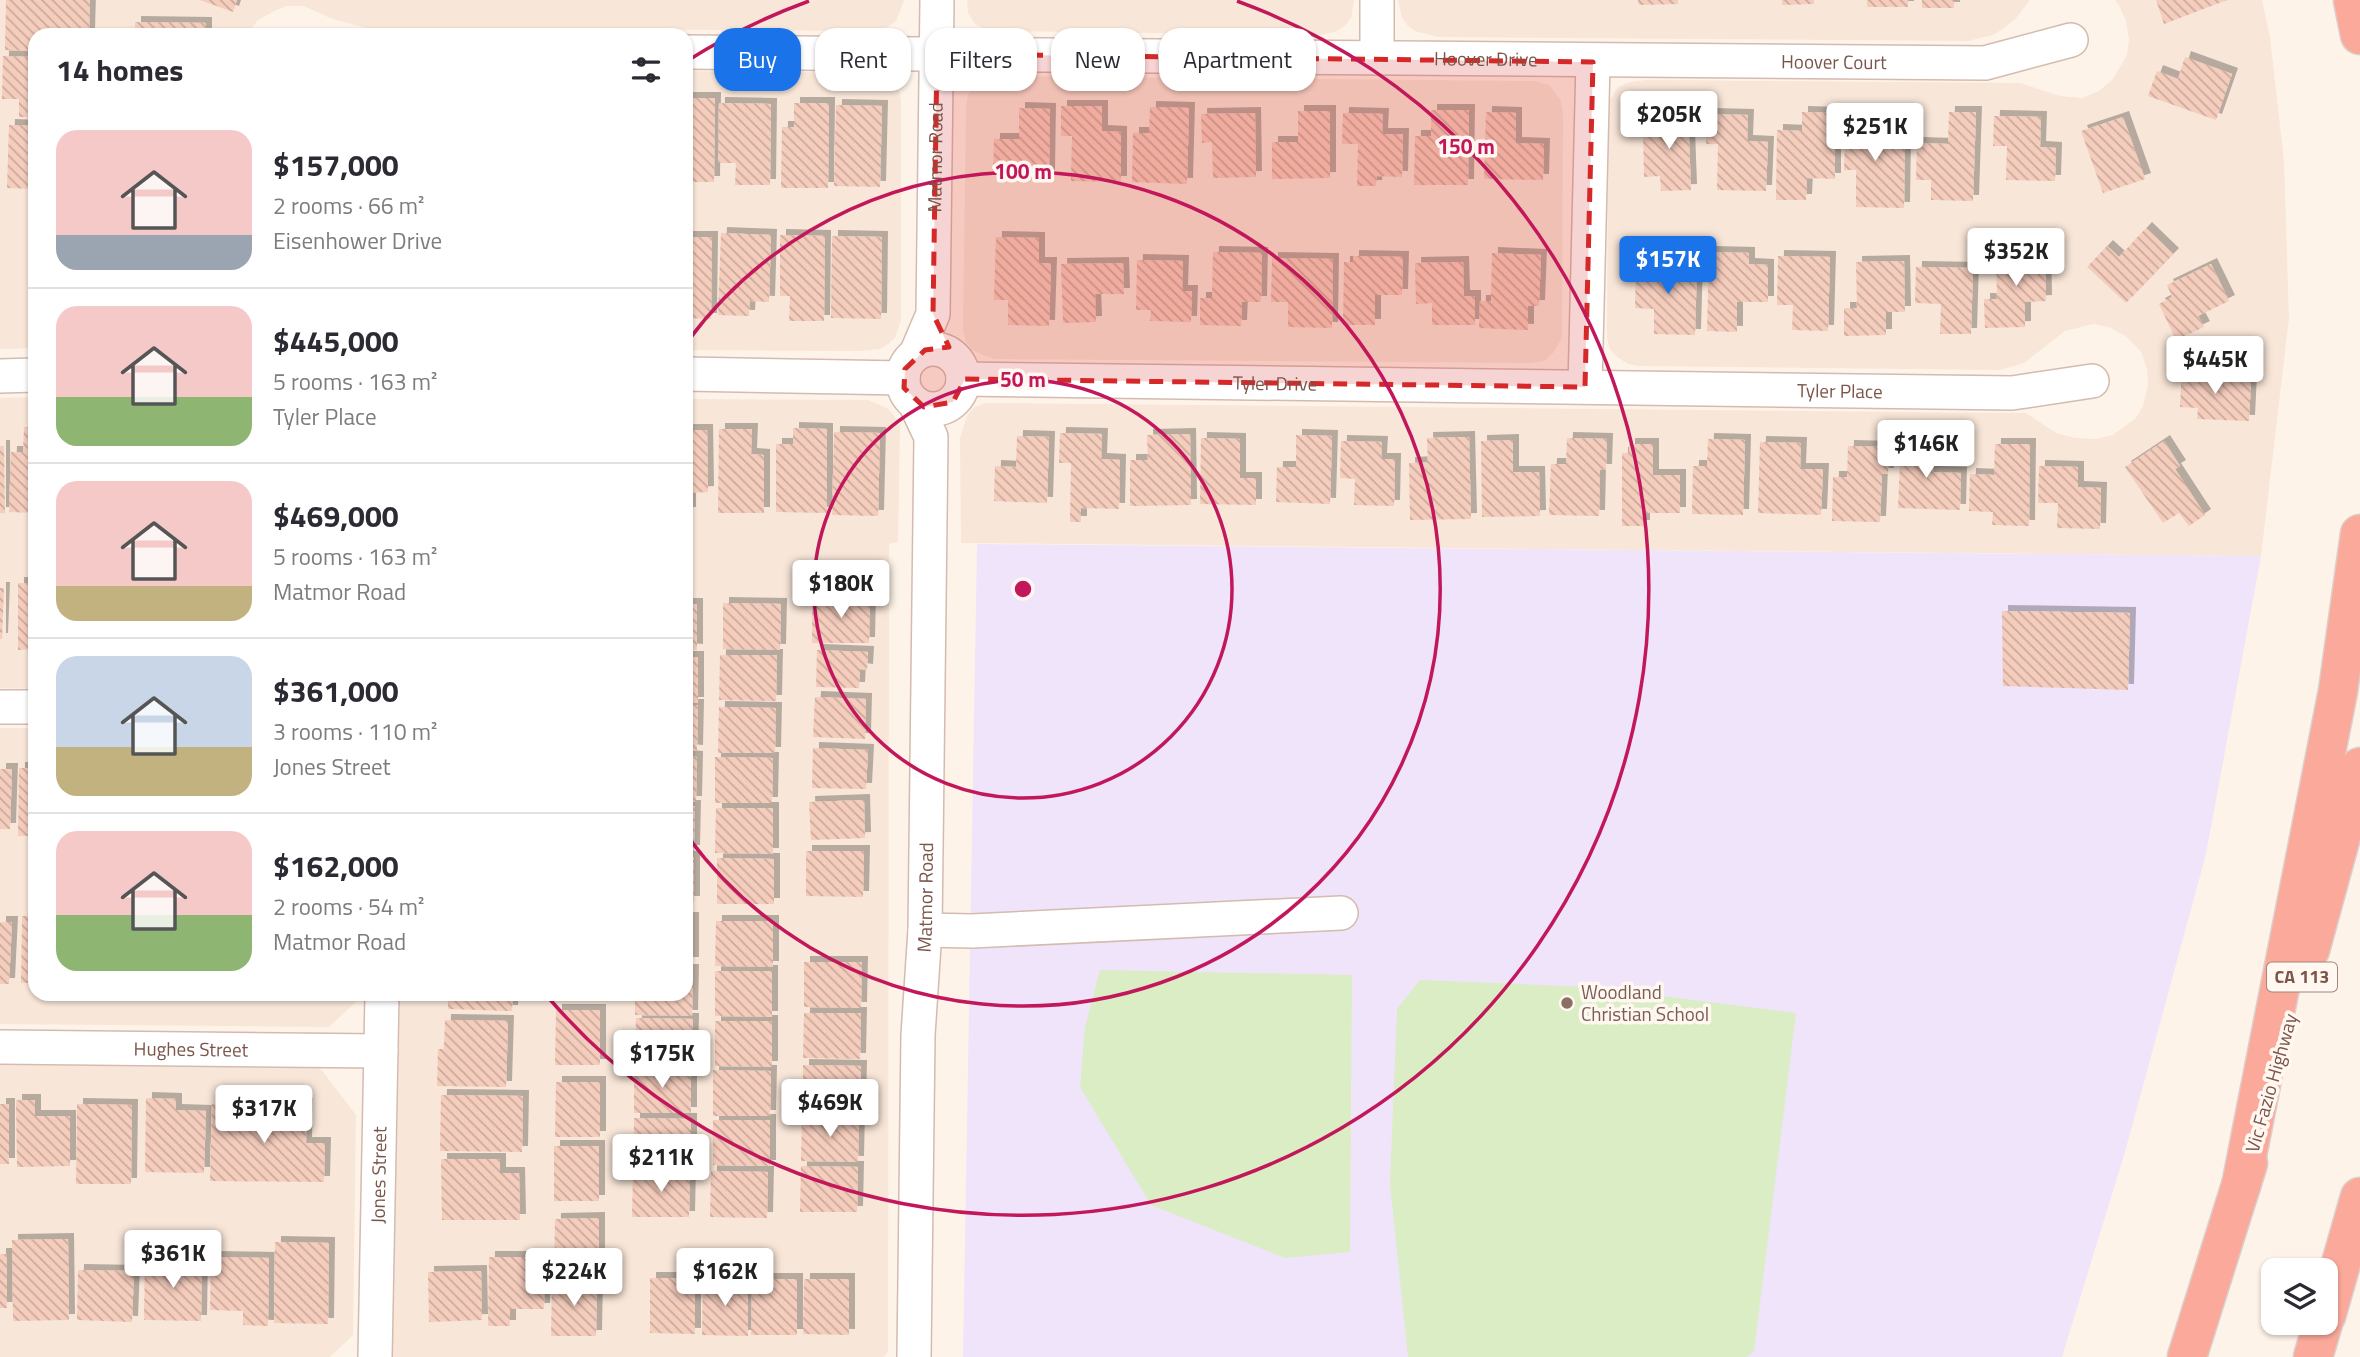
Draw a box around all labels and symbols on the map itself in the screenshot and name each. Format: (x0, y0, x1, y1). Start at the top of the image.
street label: Hoover Drive (1434, 43, 1538, 73)
street label: Hoover Court (1781, 46, 1887, 76)
pin: $205K (1620, 92, 1718, 151)
street label: Matmor Road (919, 102, 950, 213)
pin: $251K (1826, 104, 1924, 163)
text: 150 m (1437, 130, 1495, 162)
text: 100 m (994, 155, 1052, 187)
pin: $352K (1967, 229, 2065, 288)
pin: $157K (1619, 236, 1717, 296)
pin: $445K (2166, 336, 2264, 396)
text: 50 m (1000, 363, 1046, 395)
street label: Tyler Drive (1233, 368, 1317, 398)
street label: Tyler Place (1797, 375, 1883, 405)
pin: $146K (1877, 420, 1975, 480)
pin: $180K (792, 560, 890, 620)
centre of rings (1011, 577, 1035, 601)
street label: Matmor Road (909, 842, 940, 953)
road number: CA 113 (2267, 962, 2337, 992)
place label: Woodland Christian School (1581, 977, 1709, 1028)
marker: Woodland Christian School (1559, 995, 1575, 1011)
street label: Vic Fazio Highway (2237, 1010, 2304, 1156)
pin: $175K (613, 1030, 711, 1090)
street label: Hughes Street (134, 1033, 249, 1064)
pin: $469K (781, 1080, 879, 1139)
pin: $317K (215, 1086, 313, 1145)
street label: Jones Street (363, 1126, 393, 1224)
pin: $211K (612, 1134, 710, 1194)
pin: $361K (124, 1230, 222, 1290)
pin: $224K (525, 1248, 623, 1308)
pin: $162K (676, 1248, 774, 1308)

